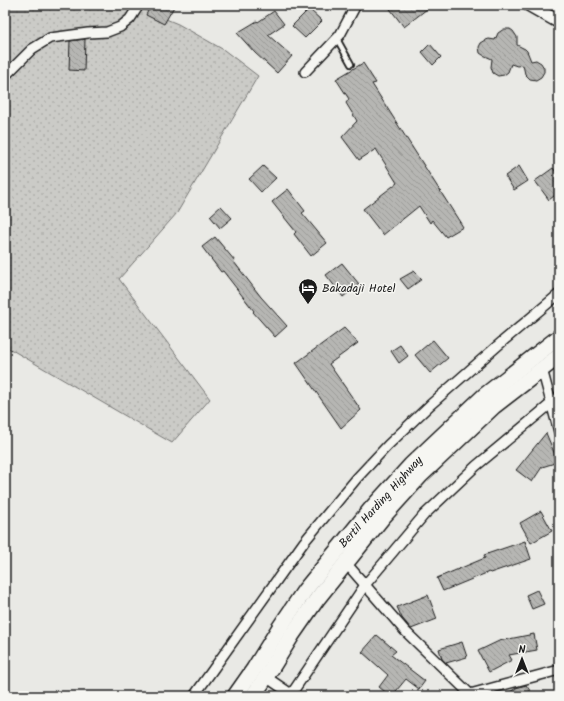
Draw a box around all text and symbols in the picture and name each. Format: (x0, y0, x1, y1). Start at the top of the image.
hotel icon: Bakadaji Hotel (297, 277, 319, 305)
place label: Bakadaji Hotel (322, 279, 395, 298)
street label: Bertil Harding Highway (334, 452, 428, 552)
north arrow (502, 639, 542, 679)
text: N (519, 641, 526, 659)

